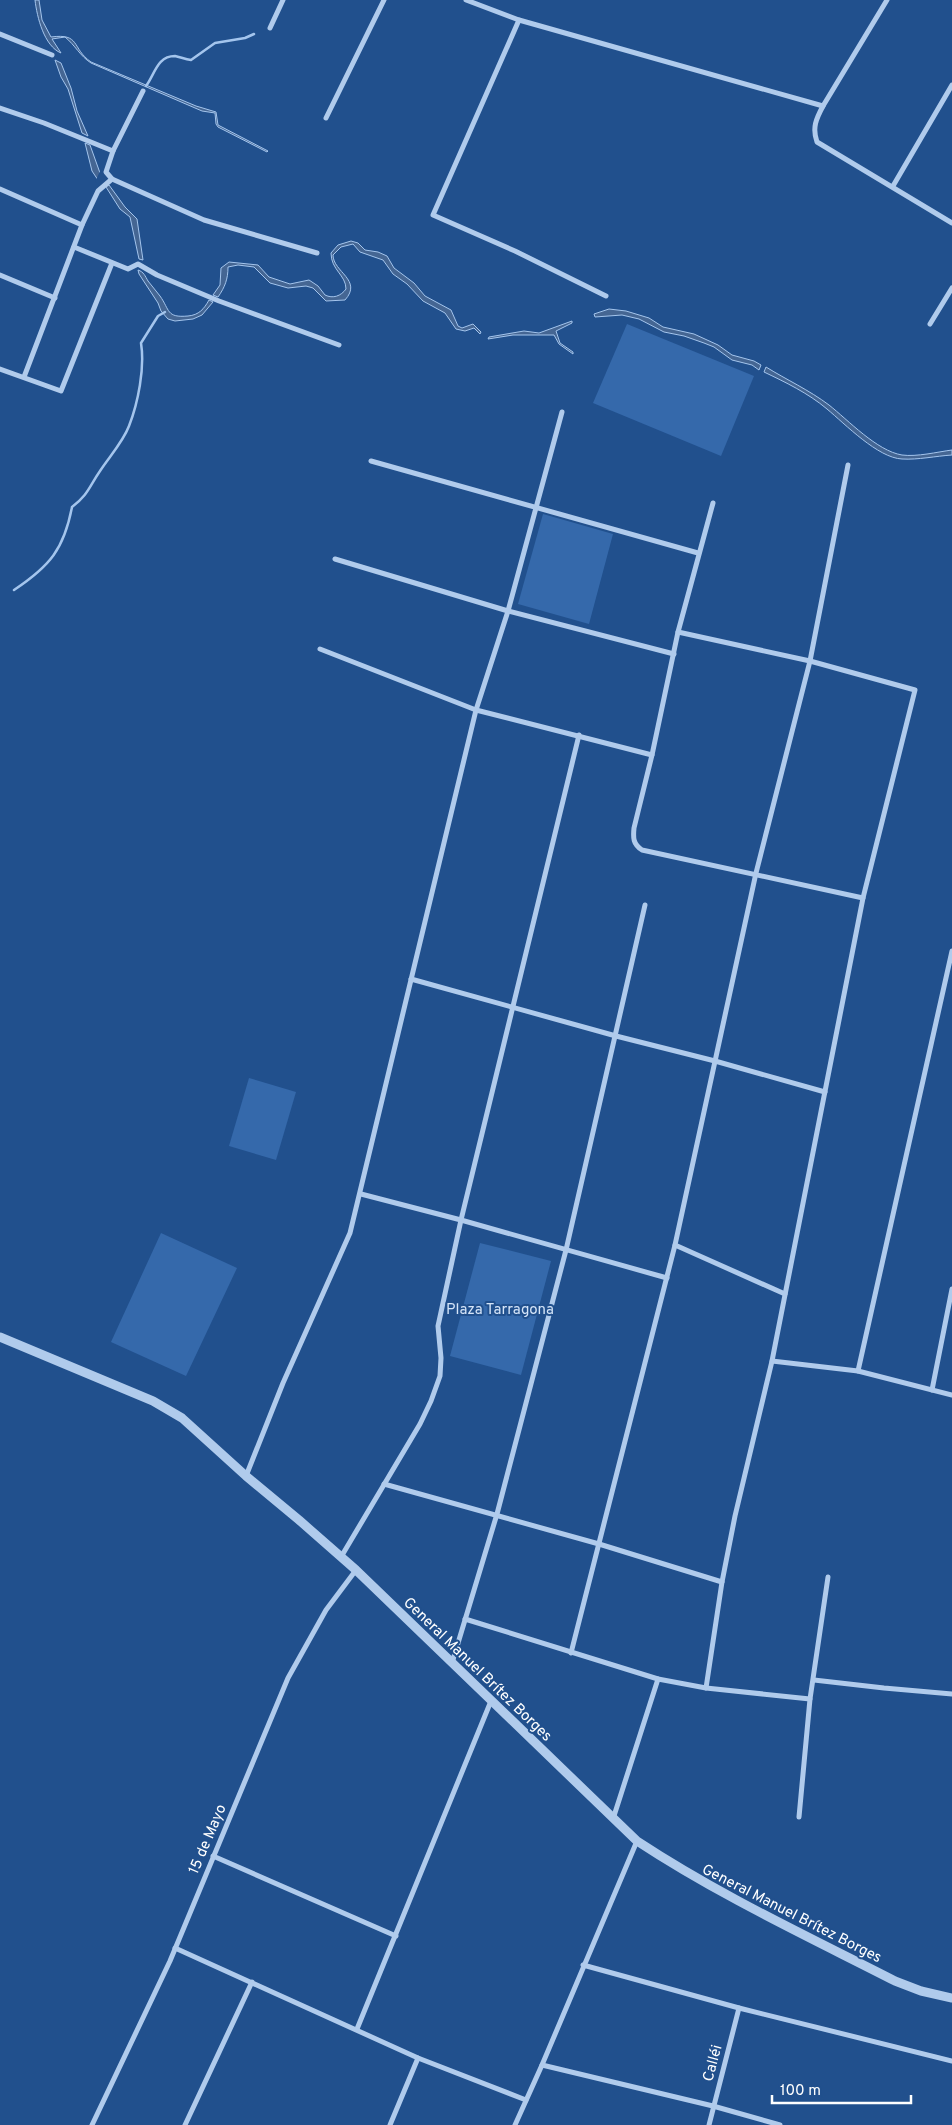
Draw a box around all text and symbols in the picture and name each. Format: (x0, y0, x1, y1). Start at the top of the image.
park label: Plaza Tarragona (446, 1301, 554, 1320)
street label: General Manuel Brítez Borges (399, 1594, 555, 1746)
street label: 15 de Mayo (185, 1802, 232, 1877)
street label: General Manuel Brítez Borges (698, 1861, 884, 1968)
street label: Calle´i (699, 2043, 727, 2084)
scale bar (772, 2072, 911, 2104)
text: 100 m (780, 2082, 821, 2101)

